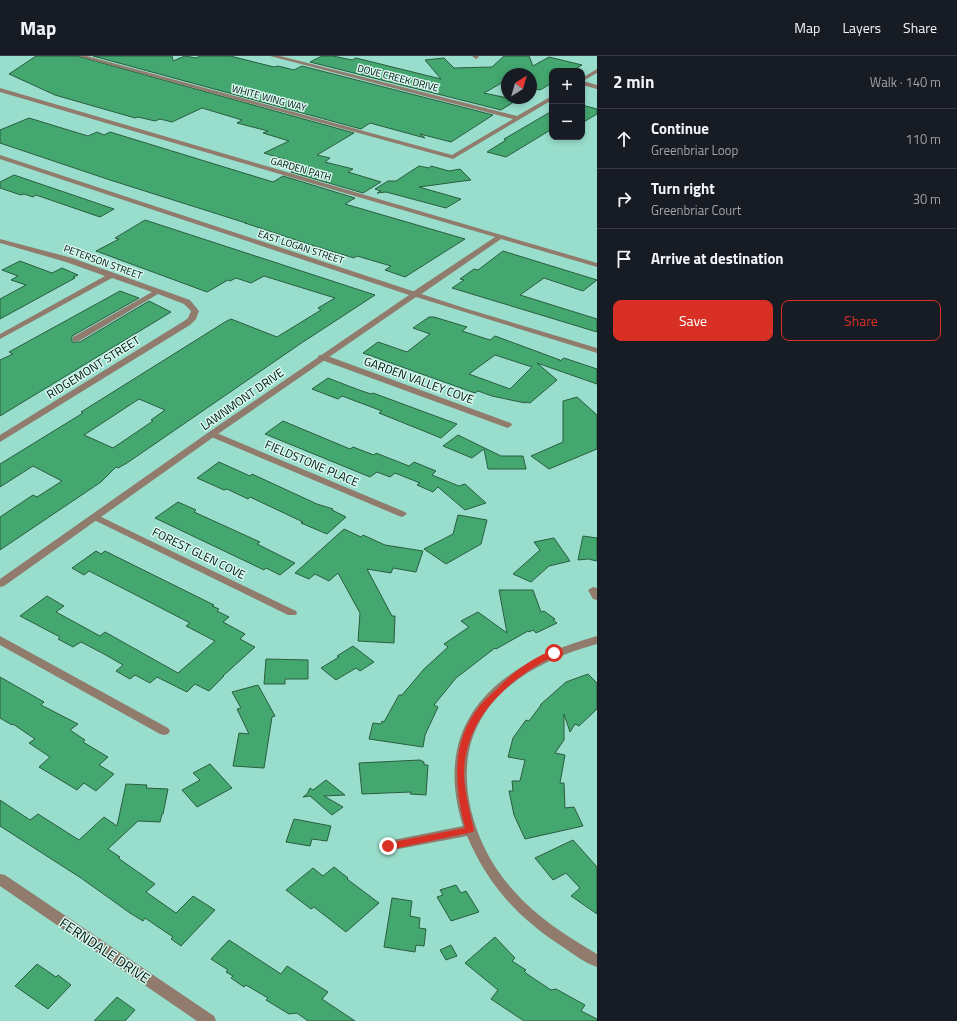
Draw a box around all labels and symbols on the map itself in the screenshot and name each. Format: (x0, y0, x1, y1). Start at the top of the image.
street label: DOVE CREEK DRIVE (356, 61, 441, 95)
north arrow (501, 68, 537, 104)
street label: WHITE WING WAY (230, 81, 309, 115)
street label: GARDEN PATH (269, 153, 333, 185)
street label: EAST LOGAN STREET (256, 226, 347, 268)
street label: PETERSON STREET (62, 241, 145, 283)
street label: RIDGEMONT STREET (43, 330, 144, 403)
street label: GARDEN VALLEY COVE (361, 351, 477, 409)
street label: LAWNMONT DRIVE (196, 363, 288, 435)
street label: FIELDSTONE PLACE (262, 435, 362, 491)
street label: FOREST GLEN COVE (149, 522, 249, 584)
route start (545, 644, 563, 662)
route end (379, 837, 397, 855)
street label: FERNDALE DRIVE (56, 912, 155, 988)

